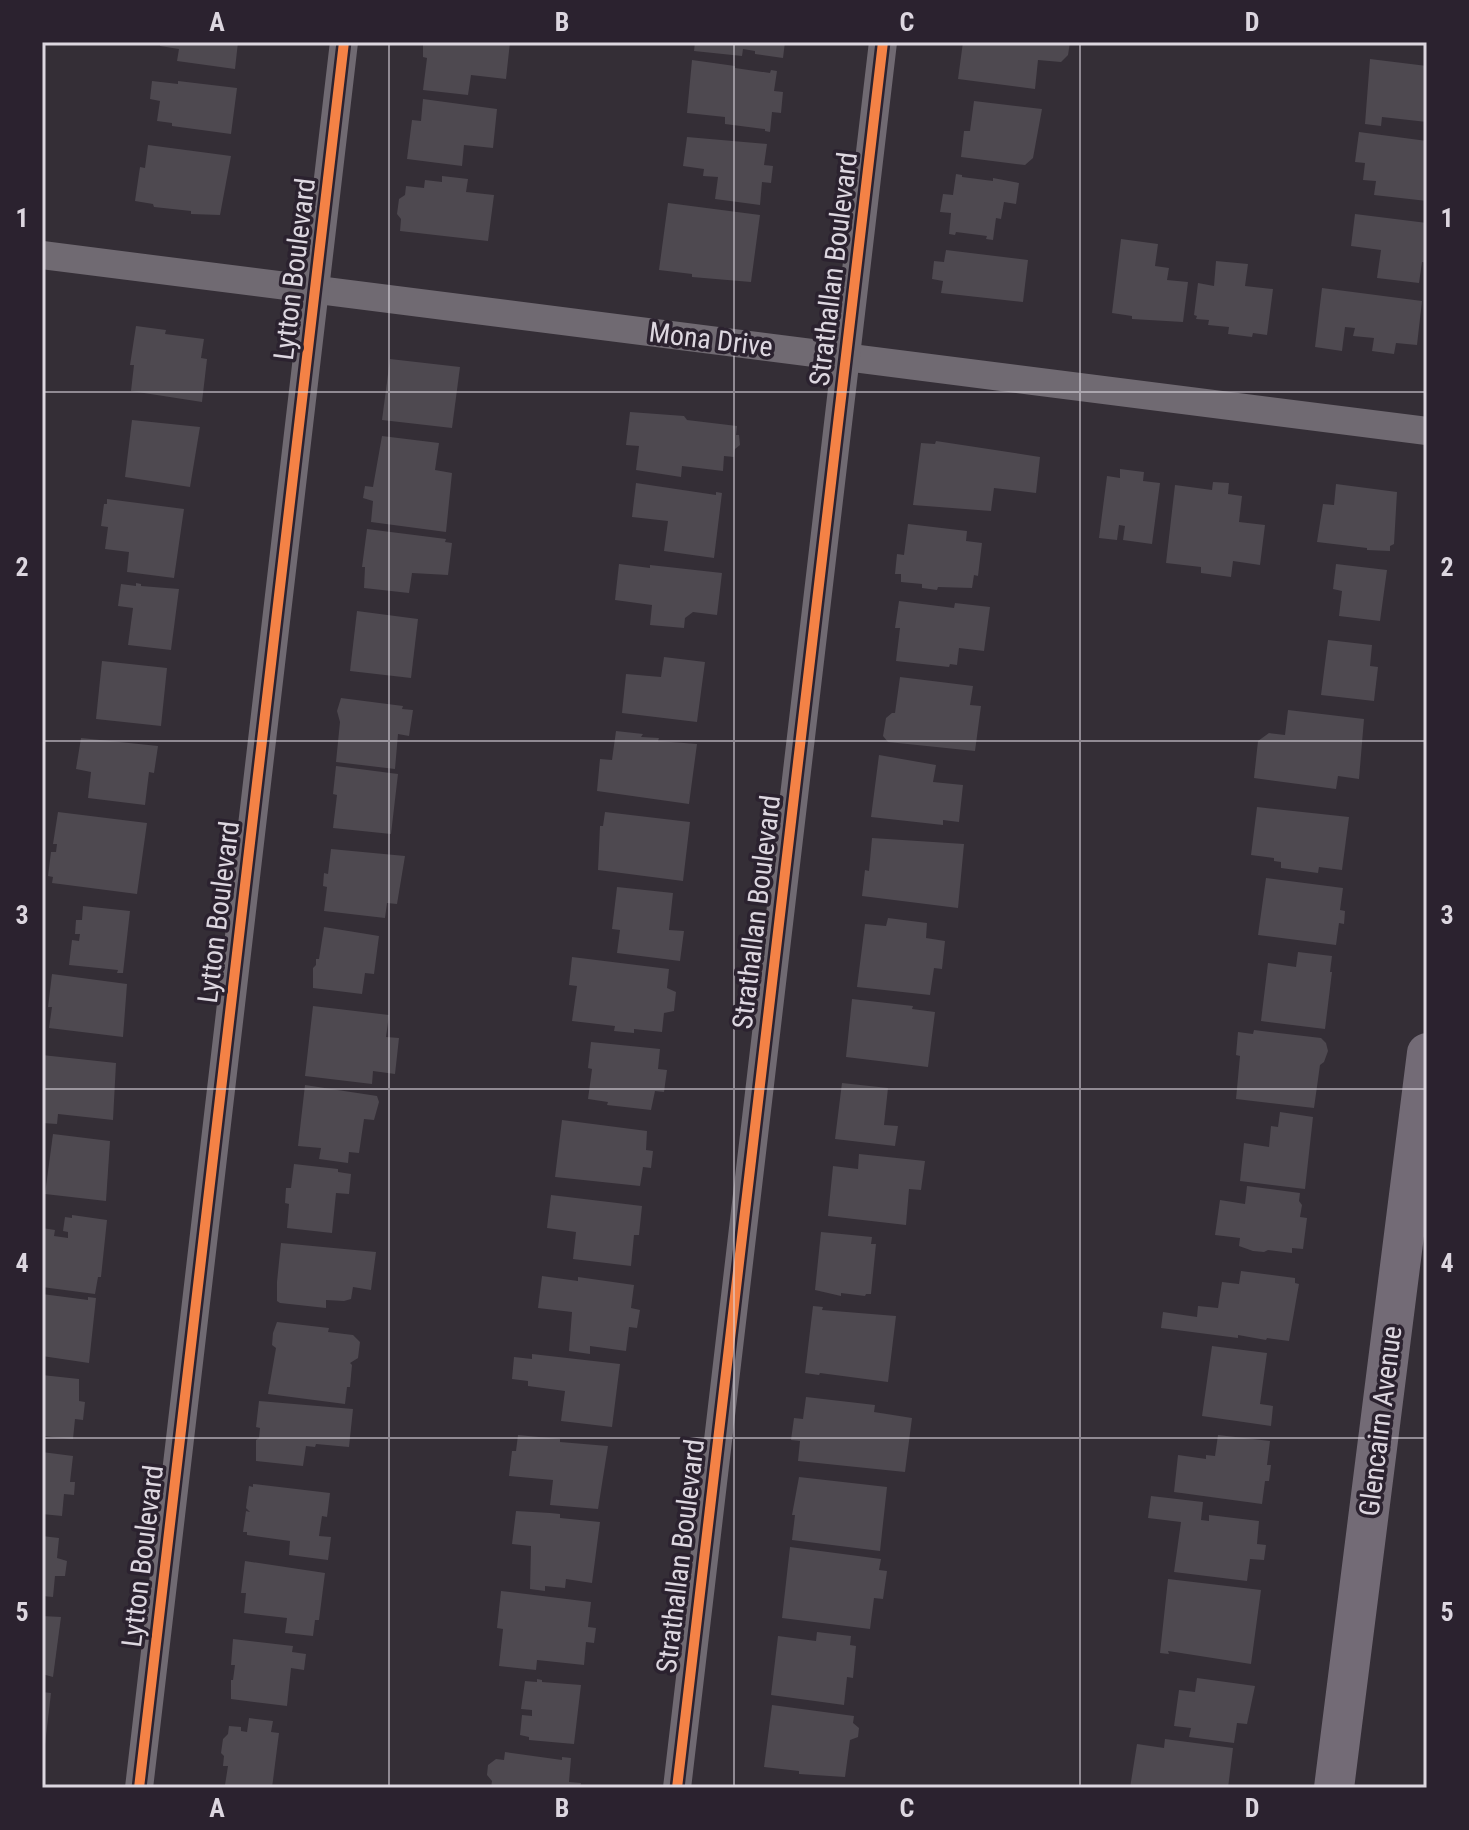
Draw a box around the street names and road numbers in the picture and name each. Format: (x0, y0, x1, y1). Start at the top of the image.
street label: Strathallan Boulevard (803, 150, 864, 388)
street label: Lytton Boulevard (267, 176, 322, 362)
street label: Mona Drive (647, 316, 775, 363)
street label: Strathallan Boulevard (726, 793, 787, 1031)
street label: Lytton Boulevard (191, 819, 246, 1005)
street label: Glencairn Avenue (1352, 1324, 1409, 1518)
street label: Strathallan Boulevard (650, 1437, 711, 1675)
street label: Lytton Boulevard (115, 1463, 170, 1649)

